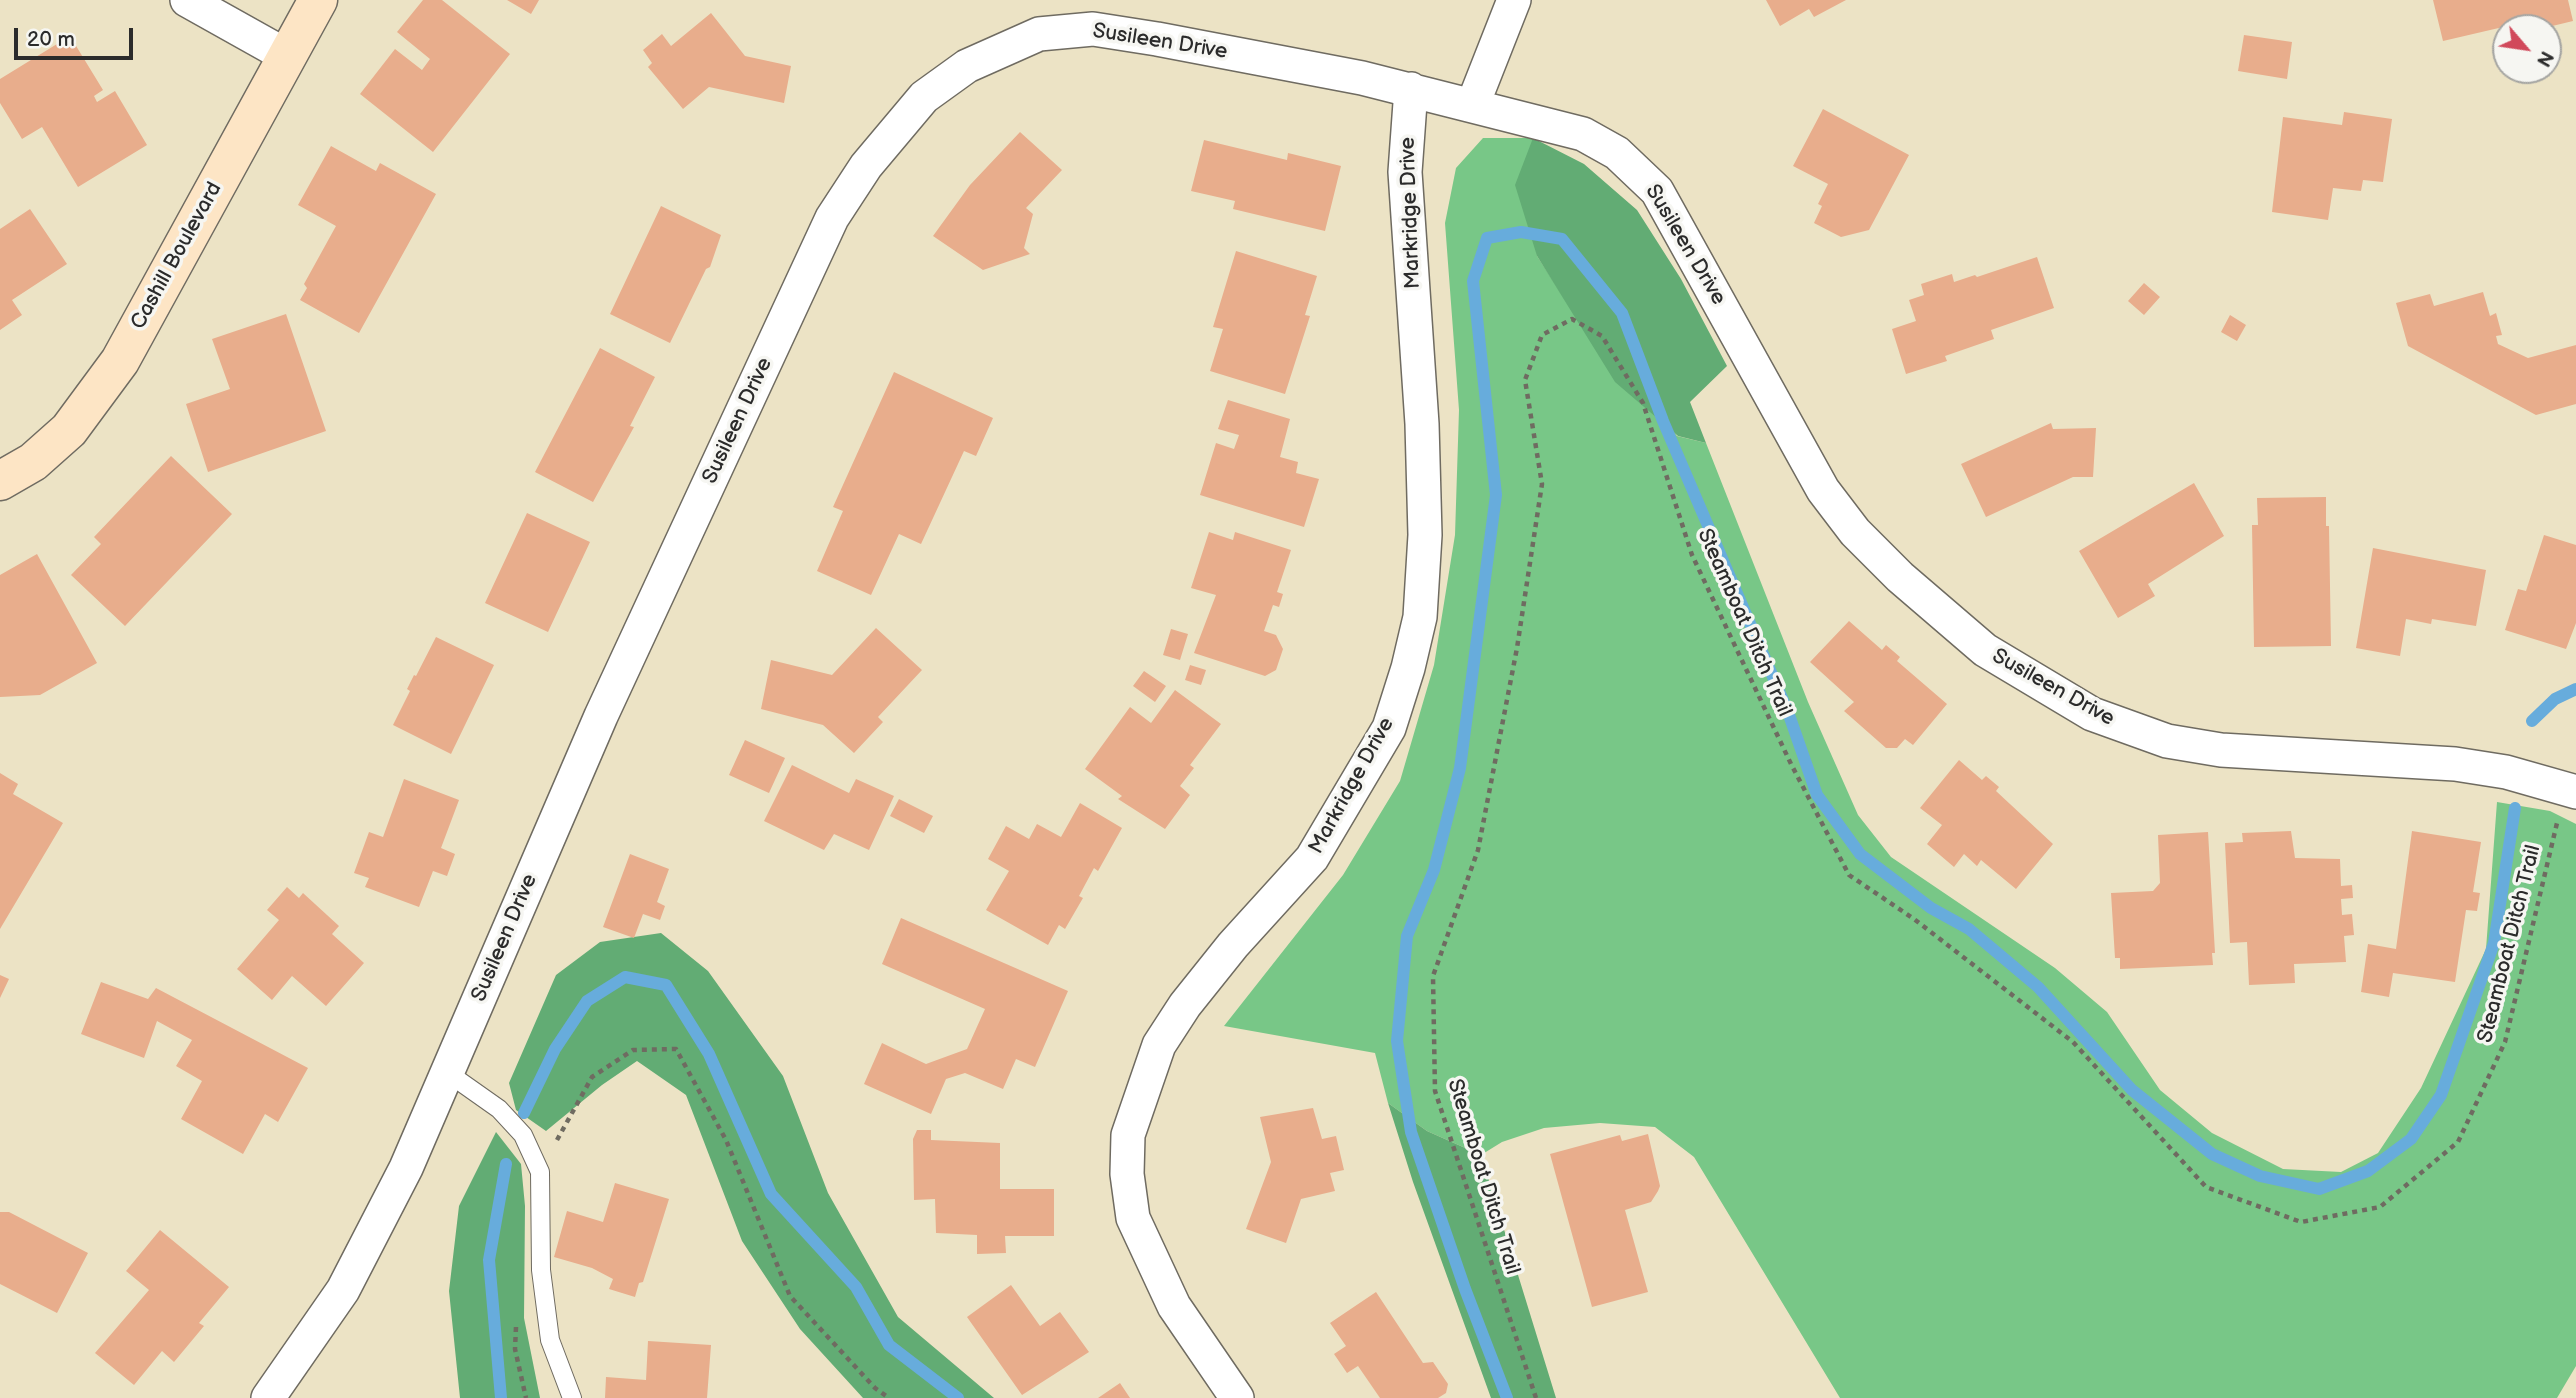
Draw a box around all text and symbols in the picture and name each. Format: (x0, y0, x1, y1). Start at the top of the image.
scale bar (18, 14, 136, 58)
north arrow (2492, 14, 2562, 84)
street label: Susileen Drive (1091, 19, 1229, 65)
text: 20 m (27, 27, 75, 52)
text: N (2531, 47, 2558, 70)
street label: Markridge Drive (1396, 137, 1426, 289)
street label: Cashill Boulevard (126, 178, 228, 334)
street label: Susileen Drive (1639, 180, 1731, 310)
street label: Susileen Drive (698, 354, 778, 488)
street label: Steamboat Ditch Trail (1691, 525, 1797, 721)
street label: Susileen Drive (1987, 644, 2119, 732)
street label: Markridge Drive (1304, 713, 1400, 859)
street label: Steamboat Ditch Trail (2473, 843, 2547, 1045)
street label: Susileen Drive (467, 870, 543, 1006)
street label: Steamboat Ditch Trail (1441, 1076, 1525, 1278)

